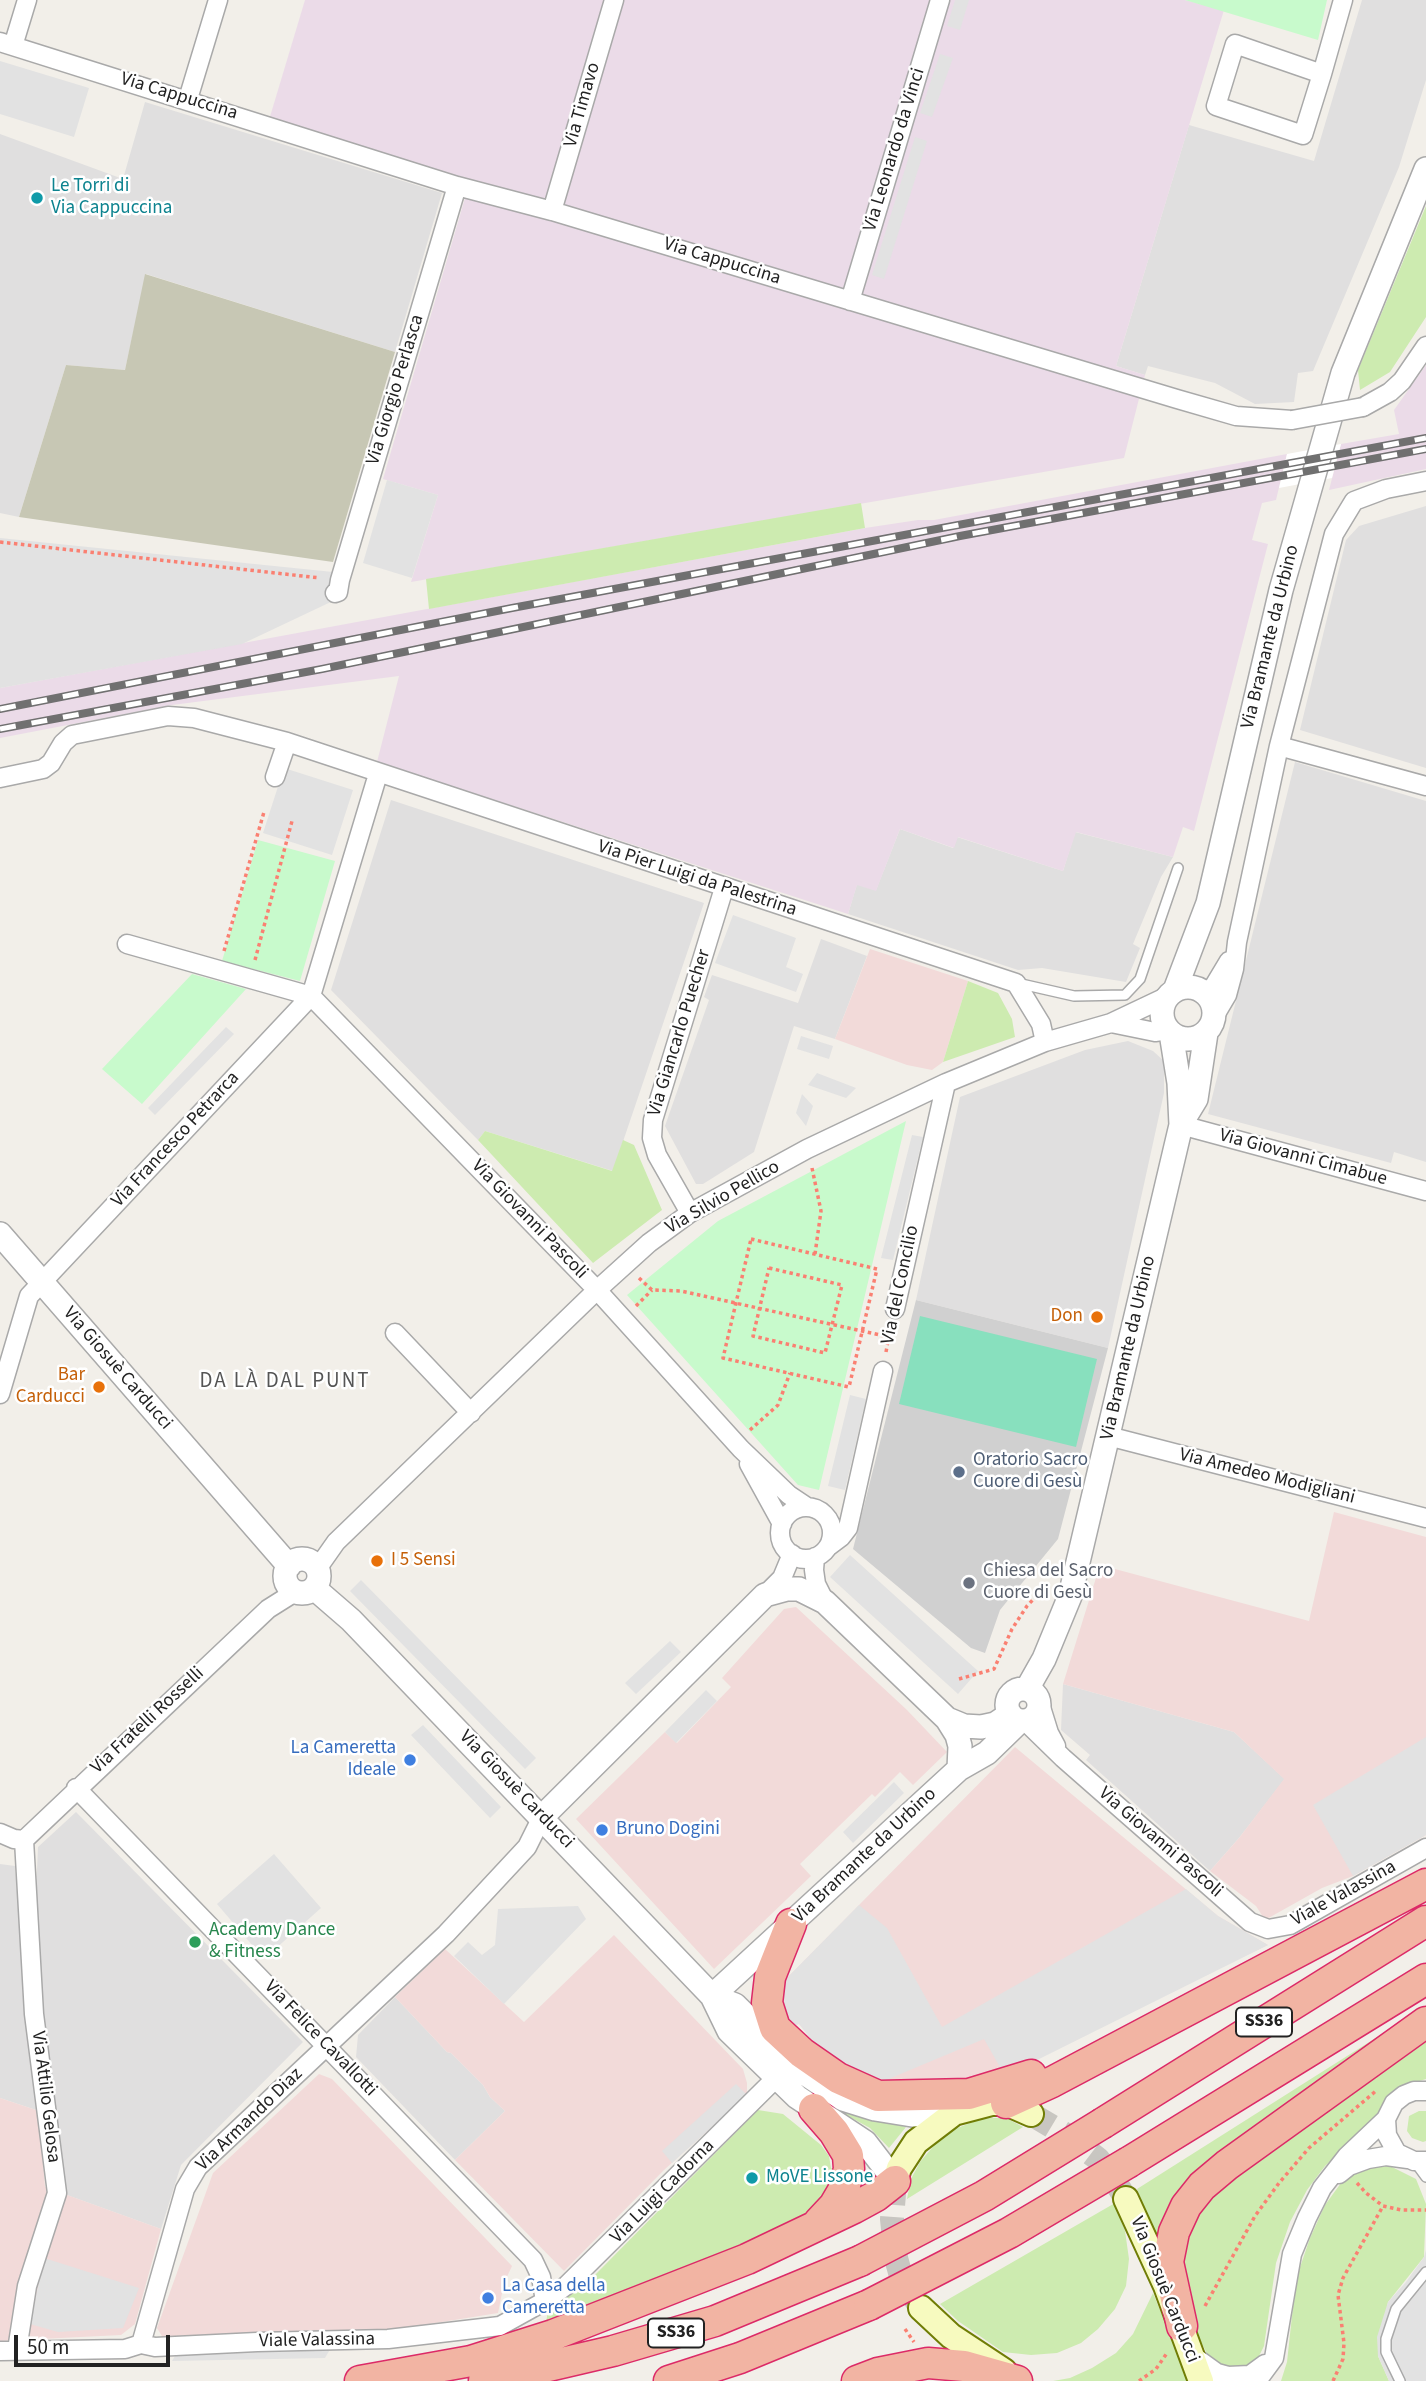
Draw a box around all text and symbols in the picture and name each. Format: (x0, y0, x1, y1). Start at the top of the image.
street label: Via Timavo (560, 60, 606, 150)
street label: Via Leonardo da Vinci (859, 66, 931, 234)
street label: Via Cappuccina (118, 68, 240, 126)
place label: Le Torri di Via Cappuccina (51, 176, 172, 220)
marker: Le Torri di Via Cappuccina (29, 190, 45, 206)
street label: Via Cappuccina (661, 233, 783, 291)
street label: Via Giorgio Perlasca (362, 312, 430, 468)
street label: Via Bramante da Urbino (1237, 543, 1305, 731)
street label: Via Pier Luigi da Palestrina (595, 836, 799, 922)
street label: Via Giancarlo Puecher (644, 947, 716, 1119)
street label: Via Francesco Petrarca (107, 1067, 245, 1213)
street label: Via Giovanni Cimabue (1217, 1125, 1389, 1191)
street label: Via Giovanni Pascoli (466, 1155, 592, 1285)
street label: Via Silvio Pellico (662, 1156, 784, 1240)
street label: Via del Concilio (877, 1223, 925, 1347)
street label: Via Bramante da Urbino (1097, 1254, 1161, 1442)
street label: Via Giosuè Carducci (57, 1303, 177, 1435)
place label: Don (1051, 1306, 1083, 1328)
marker: Don (1089, 1309, 1105, 1325)
place label: Bar Carducci (16, 1365, 85, 1409)
district label: DA LÀ DAL PUNT (201, 1369, 369, 1395)
marker: Bar Carducci (91, 1379, 107, 1395)
street label: Via Amedeo Modigliani (1177, 1444, 1357, 1510)
place label: Oratorio Sacro Cuore di Gesù (973, 1450, 1088, 1494)
marker: Oratorio Sacro Cuore di Gesù (951, 1464, 967, 1480)
place label: I 5 Sensi (391, 1550, 456, 1572)
marker: I 5 Sensi (369, 1553, 385, 1569)
place label: Chiesa del Sacro Cuore di Gesù (983, 1561, 1113, 1605)
marker: Chiesa del Sacro Cuore di Gesù (961, 1575, 977, 1591)
street label: Via Fratelli Rosselli (87, 1663, 209, 1779)
street label: Via Giosuè Carducci (454, 1726, 578, 1854)
place label: La Cameretta Ideale (291, 1738, 396, 1782)
marker: La Cameretta Ideale (402, 1752, 418, 1768)
street label: Via Bramante da Urbino (788, 1783, 942, 1929)
street label: Via Giovanni Pascoli (1093, 1783, 1227, 1903)
place label: Bruno Dogini (616, 1819, 720, 1841)
marker: Bruno Dogini (594, 1822, 610, 1838)
street label: Viale Valassina (1288, 1856, 1400, 1932)
place label: Academy Dance & Fitness (209, 1920, 335, 1964)
marker: Academy Dance & Fitness (187, 1934, 203, 1950)
street label: Via Felice Cavallotti (259, 1976, 381, 2102)
road number: SS36 (1236, 2008, 1292, 2036)
street label: Via Attilio Gelosa (26, 2030, 64, 2164)
street label: Via Armando Diaz (192, 2063, 308, 2177)
street label: Via Luigi Cadorna (606, 2135, 720, 2249)
place label: MoVE Lissone (766, 2167, 873, 2189)
marker: MoVE Lissone (744, 2170, 760, 2186)
street label: Via Giosuè Carducci (1124, 2214, 1204, 2366)
place label: La Casa della Cameretta (502, 2276, 606, 2320)
marker: La Casa della Cameretta (480, 2290, 496, 2306)
road number: SS36 (648, 2318, 704, 2348)
scale bar (18, 2322, 173, 2366)
street label: Viale Valassina (259, 2329, 375, 2353)
text: 50 m (27, 2332, 69, 2362)

